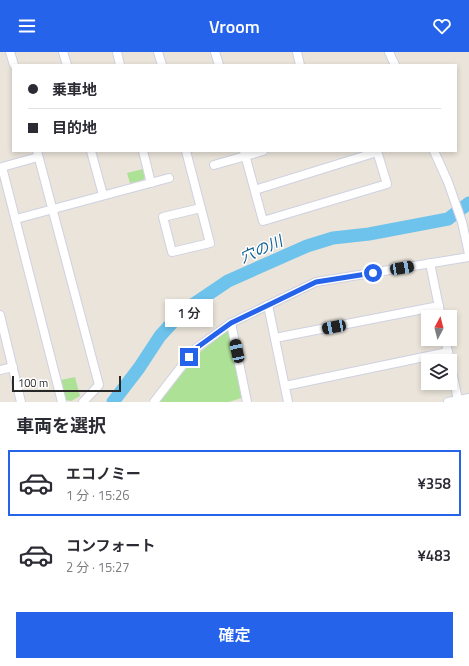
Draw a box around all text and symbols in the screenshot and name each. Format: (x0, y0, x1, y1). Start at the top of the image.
text: Vroom (209, 13, 260, 40)
icon: menu (16, 15, 38, 37)
icon: heart (431, 15, 453, 37)
text: 乗車地 (52, 78, 97, 101)
text: 目的地 (52, 116, 97, 139)
water label: 穴の川 (236, 229, 288, 269)
car (389, 260, 415, 276)
route start (364, 264, 382, 282)
callout: 1 分 (165, 299, 213, 327)
text: 1 分 (177, 303, 201, 323)
north arrow (421, 310, 457, 346)
map controls (421, 310, 457, 390)
car (321, 319, 347, 335)
car (229, 338, 245, 364)
route end (180, 348, 198, 366)
button: layers (421, 354, 457, 390)
scale bar (12, 374, 121, 393)
text: 100 m (18, 375, 48, 391)
text: 車両を選択 (16, 412, 106, 439)
text: エコノミー (66, 462, 141, 485)
icon: car (18, 465, 54, 501)
text: ¥358 (417, 472, 451, 495)
text: 1 分 · 15:26 (66, 485, 130, 505)
text: コンフォート (66, 534, 156, 557)
icon: car (18, 537, 54, 573)
text: ¥483 (417, 544, 451, 567)
text: 2 分 · 15:27 (66, 557, 130, 577)
button: 確定 (16, 612, 453, 658)

